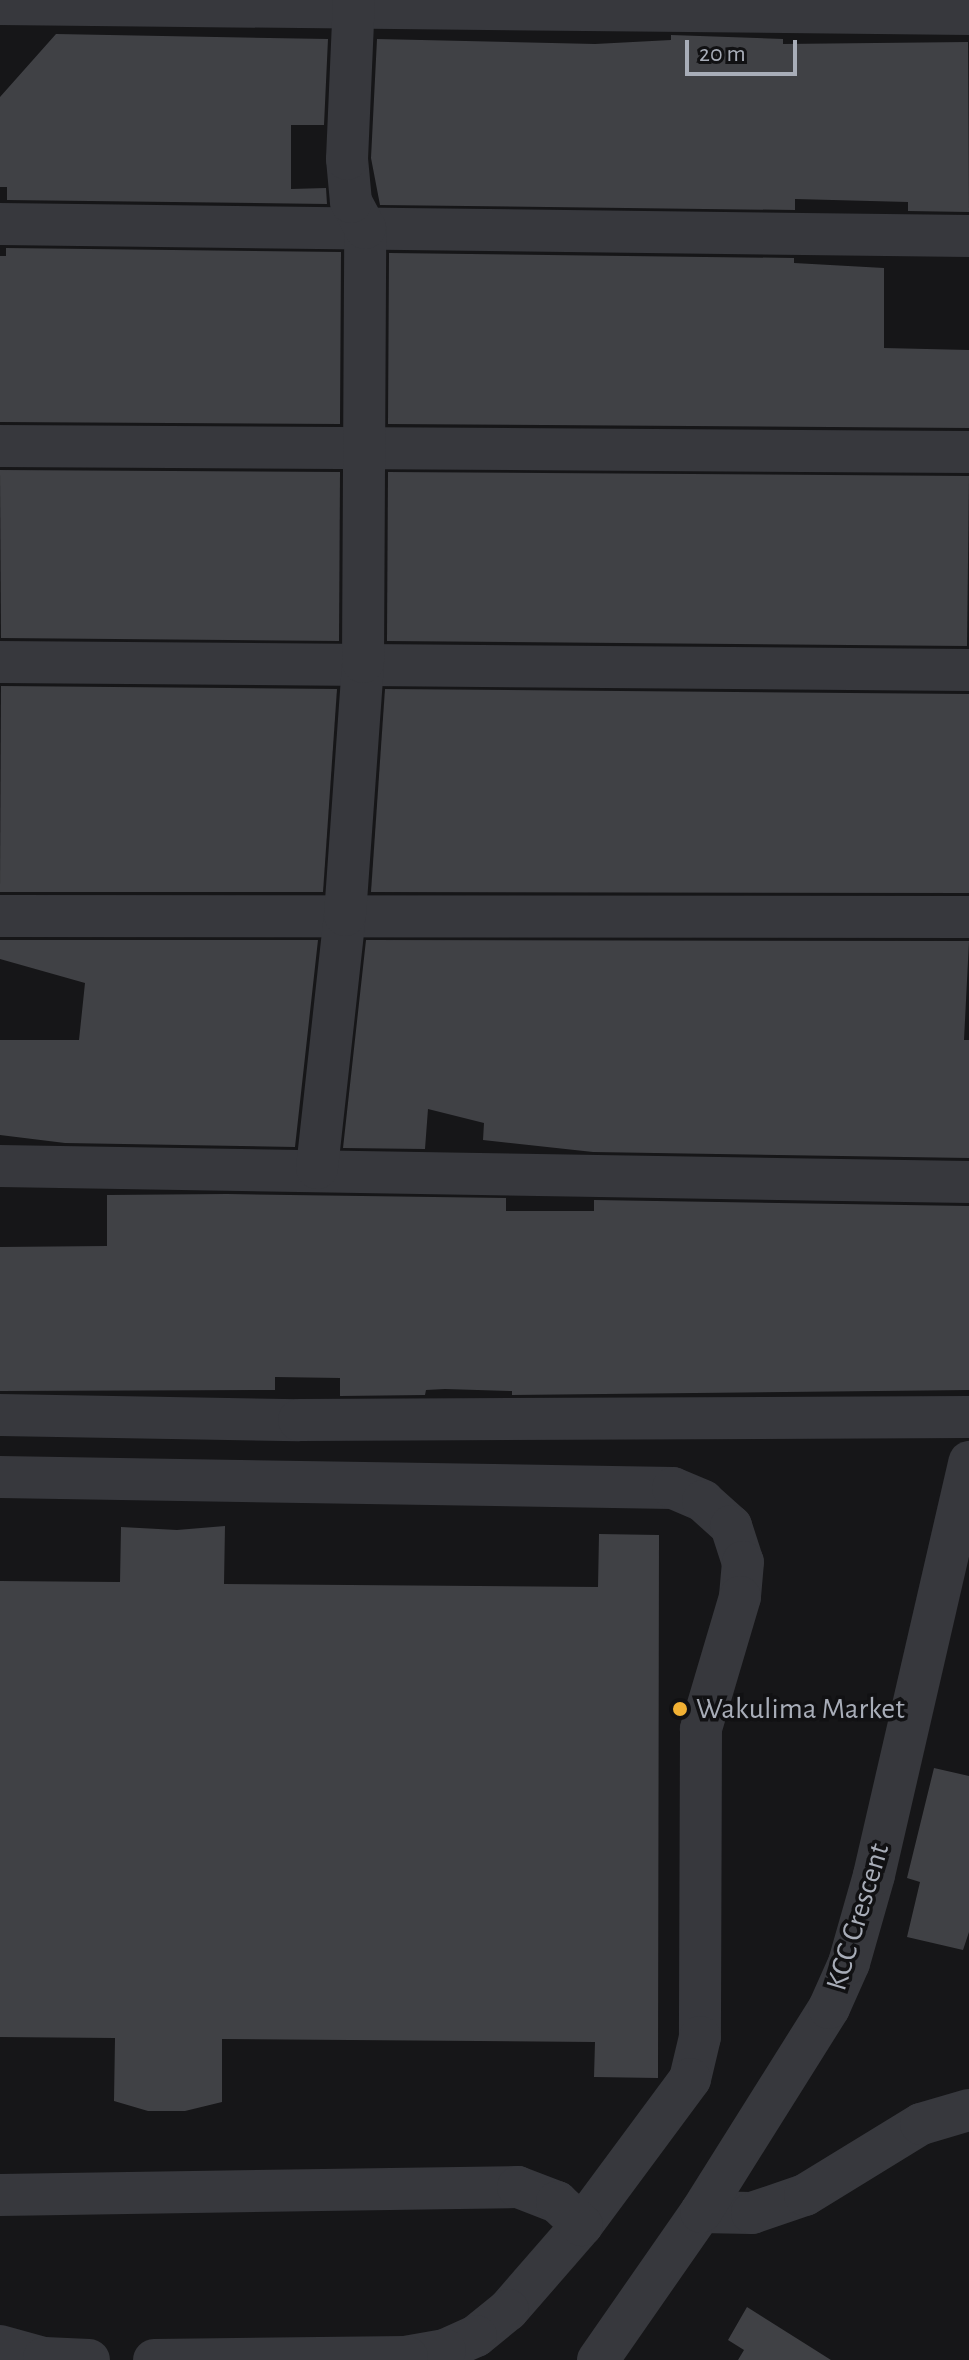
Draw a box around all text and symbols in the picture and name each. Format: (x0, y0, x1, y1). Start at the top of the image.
scale bar (689, 24, 801, 74)
text: 20 m (699, 42, 746, 66)
place label: Wakulima Market (696, 1691, 905, 1727)
marker: Wakulima Market (671, 1700, 689, 1718)
street label: KCC Crescent (819, 1839, 897, 1995)

